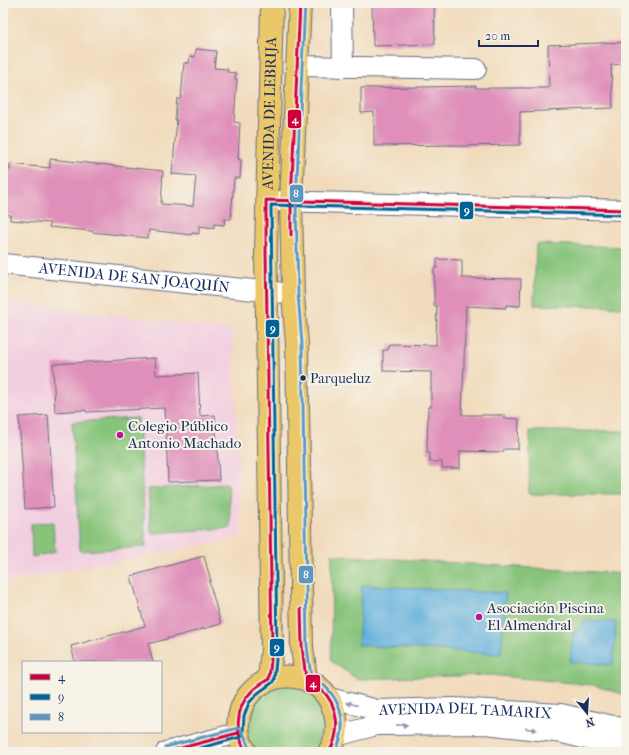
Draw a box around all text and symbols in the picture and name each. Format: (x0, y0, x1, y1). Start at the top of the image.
scale bar (479, 22, 538, 48)
text: 20 m (485, 29, 510, 43)
street label: AVENIDA DE LEBRIJA (259, 37, 280, 191)
line badge: 4 (287, 109, 302, 129)
text: 4 (291, 113, 299, 126)
line badge: 8 (289, 184, 304, 203)
text: 8 (293, 187, 299, 200)
line badge: 9 (459, 201, 474, 220)
text: 9 (463, 204, 470, 217)
street label: AVENIDA DE SAN JOAQUÍN (37, 259, 231, 296)
line badge: 9 (265, 319, 280, 338)
text: 9 (269, 322, 276, 335)
place label: Parqueluz (310, 370, 371, 387)
marker: Parqueluz (298, 373, 308, 383)
place label: Colegio Público Antonio Machado (127, 417, 242, 452)
marker: Colegio Público Antonio Machado (115, 430, 125, 440)
line badge: 8 (298, 565, 314, 584)
text: 8 (303, 568, 309, 581)
place label: Asociación Piscina El Almendral (486, 599, 605, 634)
marker: Asociación Piscina El Almendral (474, 612, 484, 622)
line badge: 9 (269, 638, 285, 657)
text: 9 (273, 641, 280, 654)
legend (22, 661, 162, 733)
text: 4 (58, 670, 66, 684)
line badge: 4 (305, 674, 321, 693)
text: 4 (309, 677, 317, 690)
text: 9 (58, 690, 64, 704)
north arrow (567, 693, 607, 733)
street label: AVENIDA DEL TAMARIX (378, 699, 553, 722)
one-way arrow (346, 700, 358, 706)
text: 8 (58, 710, 64, 724)
text: N (583, 715, 596, 730)
one-way arrow (396, 722, 409, 728)
one-way arrow (525, 726, 538, 732)

